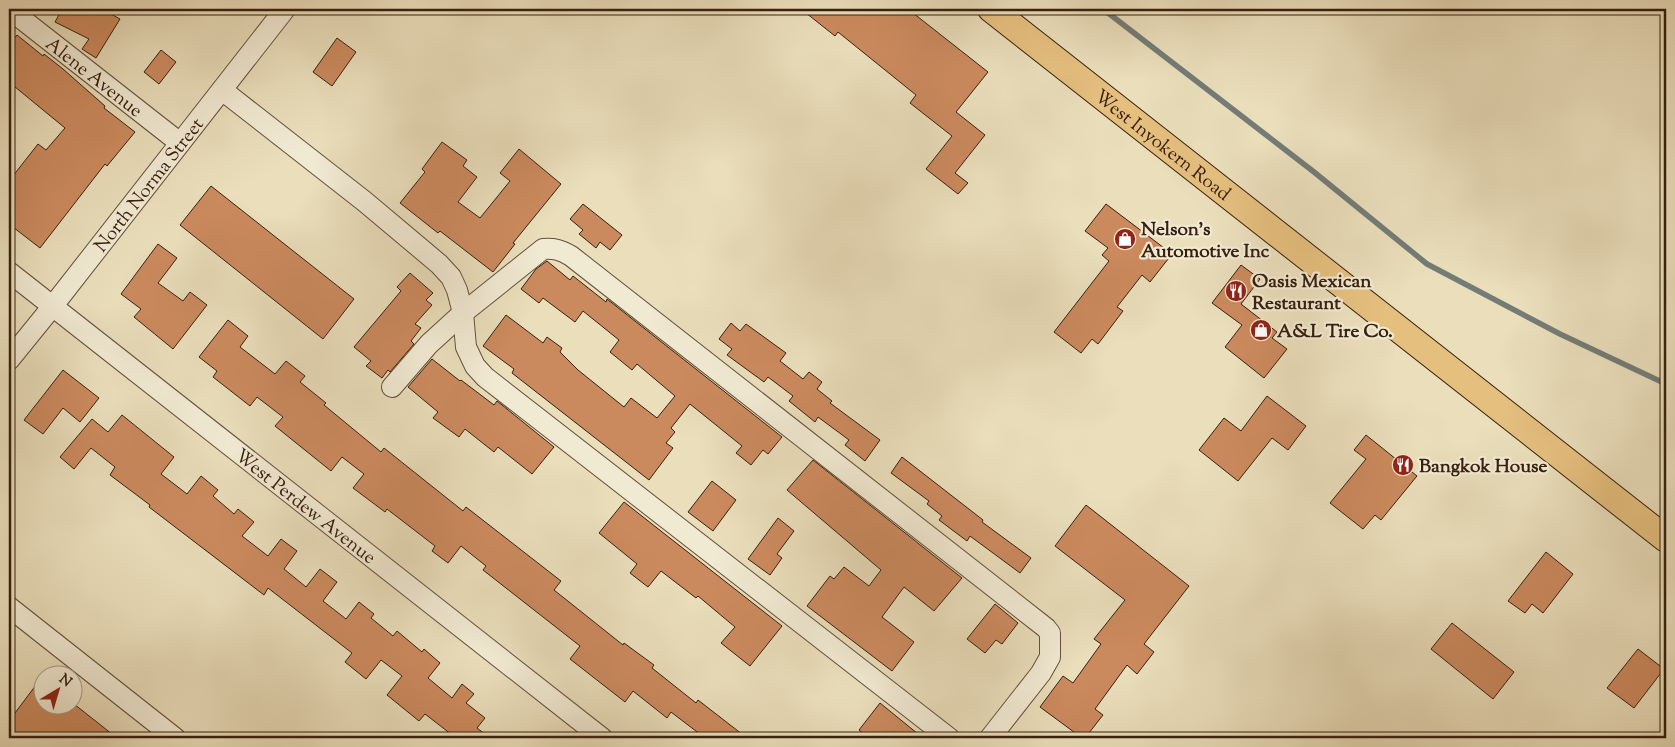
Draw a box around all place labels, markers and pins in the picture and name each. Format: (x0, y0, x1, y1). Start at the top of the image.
place label: Nelson's Automotive Inc (1141, 217, 1270, 266)
shop icon: Nelson's Automotive Inc (1113, 227, 1137, 251)
place label: Oasis Mexican Restaurant (1252, 269, 1372, 318)
restaurant icon: Oasis Mexican Restaurant (1224, 279, 1248, 303)
shop icon: A&L Tire Co. (1249, 318, 1273, 342)
place label: A&L Tire Co. (1277, 319, 1393, 346)
restaurant icon: Bangkok House (1391, 453, 1415, 477)
place label: Bangkok House (1419, 454, 1548, 481)

